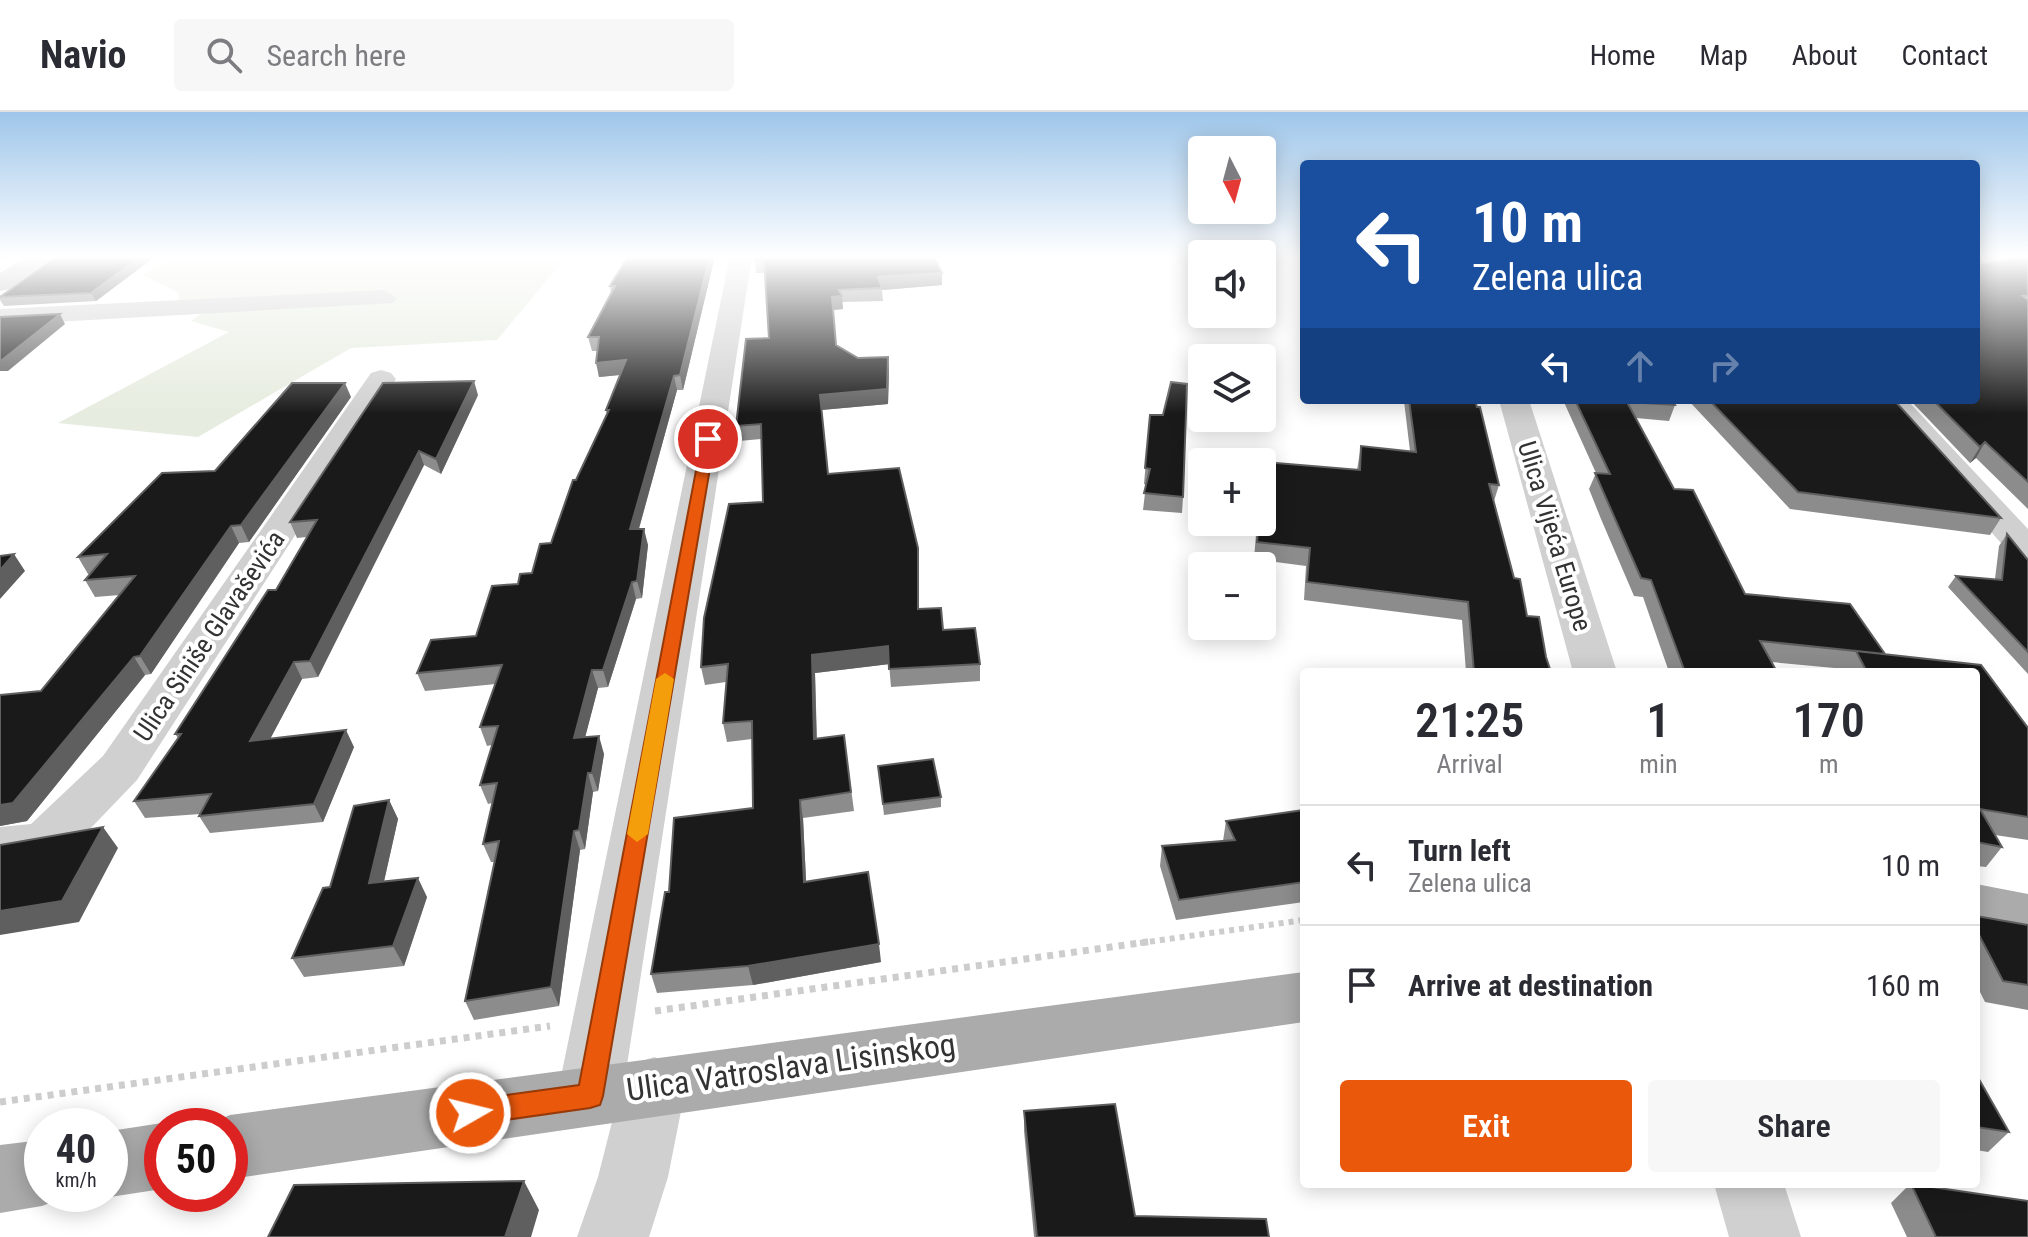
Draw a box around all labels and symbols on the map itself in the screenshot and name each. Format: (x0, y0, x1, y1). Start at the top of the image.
north arrow (1188, 136, 1276, 224)
pin (674, 405, 742, 473)
street label: Ulica Vijeća Europe (1512, 437, 1598, 635)
street label: Ulica Siniše Glavaševića (127, 525, 291, 747)
street label: Ulica Vatroslava Lisinskog (624, 1025, 958, 1109)
position arrow (428, 1071, 512, 1155)
speed limit sign: 50 (144, 1108, 248, 1212)

